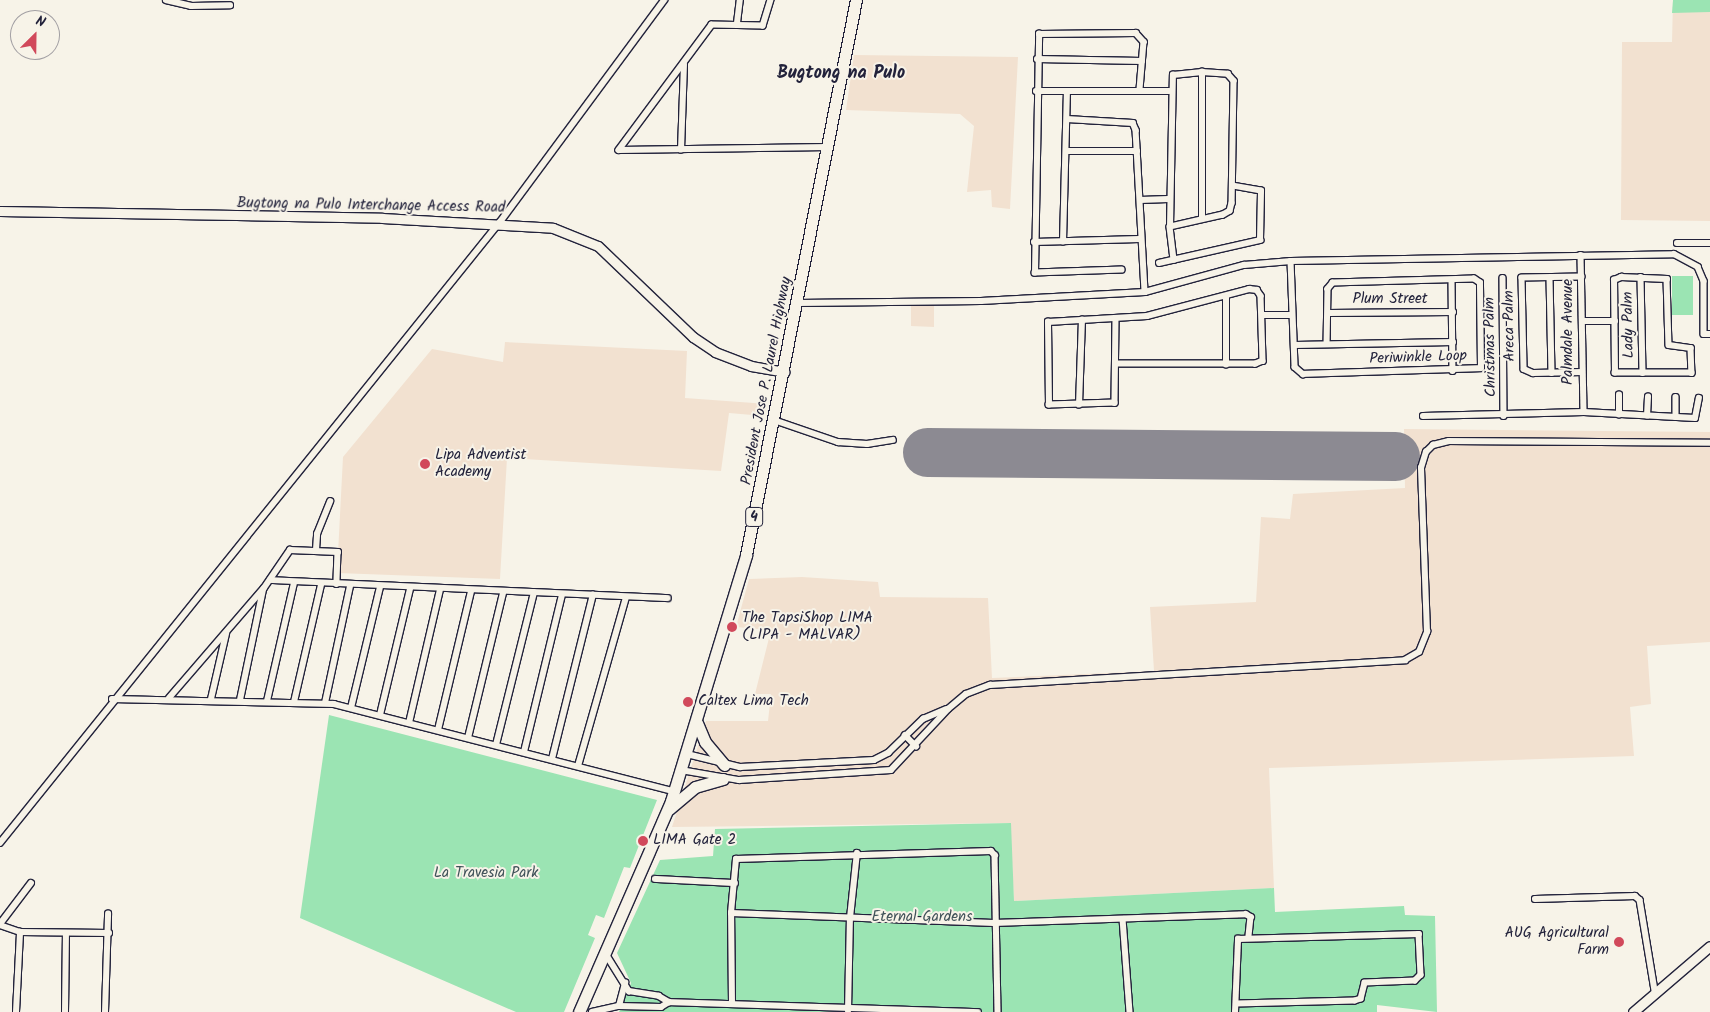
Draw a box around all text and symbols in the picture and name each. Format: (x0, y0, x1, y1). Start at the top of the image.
north arrow (10, 10, 60, 60)
text: N (32, 10, 49, 34)
district label: Bugtong na Pulo (777, 63, 905, 85)
street label: Bugtong na Pulo Interchange Access Road (237, 195, 505, 217)
street label: President Jose P. Laurel Highway (738, 276, 796, 486)
street label: Palmdale Avenue (1560, 279, 1578, 385)
street label: Areca Palm (1500, 290, 1520, 362)
street label: Plum Street (1352, 291, 1428, 309)
street label: Lady Palm (1619, 292, 1639, 358)
street label: Christmas Palm (1481, 297, 1501, 397)
street label: Periwinkle Loop (1369, 347, 1467, 369)
place label: Lipa Adventist Academy (435, 446, 526, 481)
marker: Lipa Adventist Academy (419, 458, 431, 470)
road number: 4 (744, 506, 764, 528)
place label: The TapsiShop LIMA (LIPA - MALVAR) (742, 609, 873, 644)
marker: The TapsiShop LIMA (LIPA - MALVAR) (726, 621, 738, 633)
place label: Caltex Lima Tech (698, 693, 809, 711)
marker: Caltex Lima Tech (682, 696, 694, 708)
place label: LIMA Gate 2 (653, 832, 736, 850)
marker: LIMA Gate 2 (637, 835, 649, 847)
park label: La Travesia Park (434, 865, 538, 883)
park label: Eternal Gardens (872, 909, 972, 927)
place label: AUG Agricultural Farm (1505, 924, 1609, 959)
marker: AUG Agricultural Farm (1613, 936, 1625, 948)

